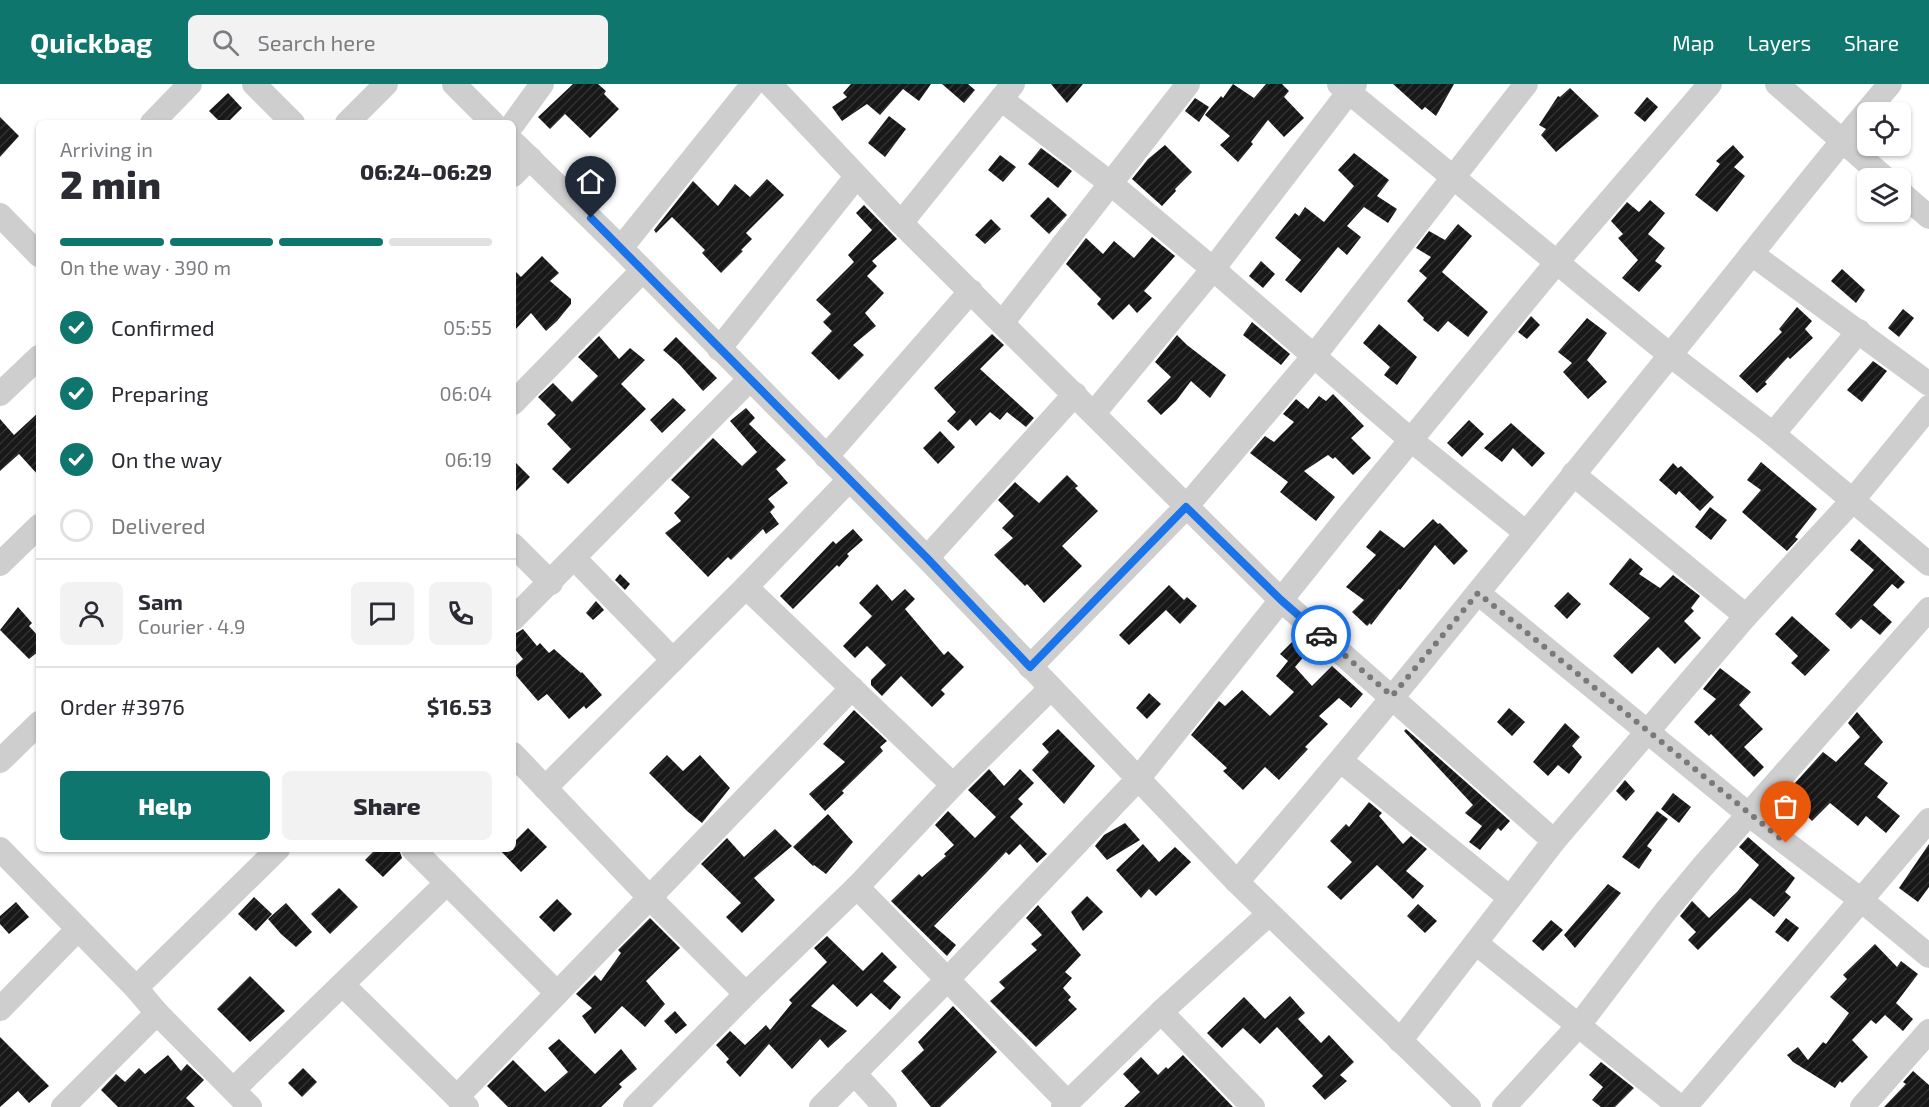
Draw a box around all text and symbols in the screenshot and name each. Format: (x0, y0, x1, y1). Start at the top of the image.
search box (188, 15, 608, 69)
text: Quickbag (30, 25, 152, 59)
icon: search (209, 26, 242, 59)
text: Search here (257, 29, 376, 55)
text: Map (1672, 30, 1714, 55)
text: Layers (1747, 30, 1811, 55)
text: Share (1844, 30, 1899, 55)
map controls (1857, 102, 1911, 222)
button: locate (1857, 102, 1911, 156)
text: Arriving in (60, 137, 153, 161)
pin (565, 156, 616, 218)
text: 06:24–06:29 (360, 158, 492, 184)
text: 2 min (60, 160, 161, 207)
icon: home (574, 165, 607, 198)
button: layers (1857, 168, 1911, 222)
text: On the way · 390 m (60, 255, 231, 279)
icon: check (60, 311, 93, 344)
text: Confirmed (111, 314, 215, 340)
text: 05:55 (443, 315, 492, 339)
icon: check (60, 377, 93, 410)
text: Preparing (111, 380, 209, 406)
text: 06:04 (439, 381, 492, 405)
icon: check (60, 443, 93, 476)
text: On the way (111, 446, 222, 472)
text: 06:19 (444, 447, 492, 471)
text: Delivered (111, 512, 206, 538)
button: person (60, 582, 123, 645)
button: chat (351, 582, 414, 645)
button: phone (429, 582, 492, 645)
text: Sam (138, 588, 183, 614)
courier (1291, 605, 1351, 665)
text: Courier · 4.9 (138, 614, 245, 638)
icon: car (1305, 619, 1338, 652)
text: Order #3976 (60, 693, 185, 719)
text: $16.53 (427, 693, 492, 719)
button: Help (60, 771, 270, 840)
button: Share (282, 771, 492, 840)
pin (1760, 781, 1811, 843)
icon: bag (1769, 790, 1802, 823)

